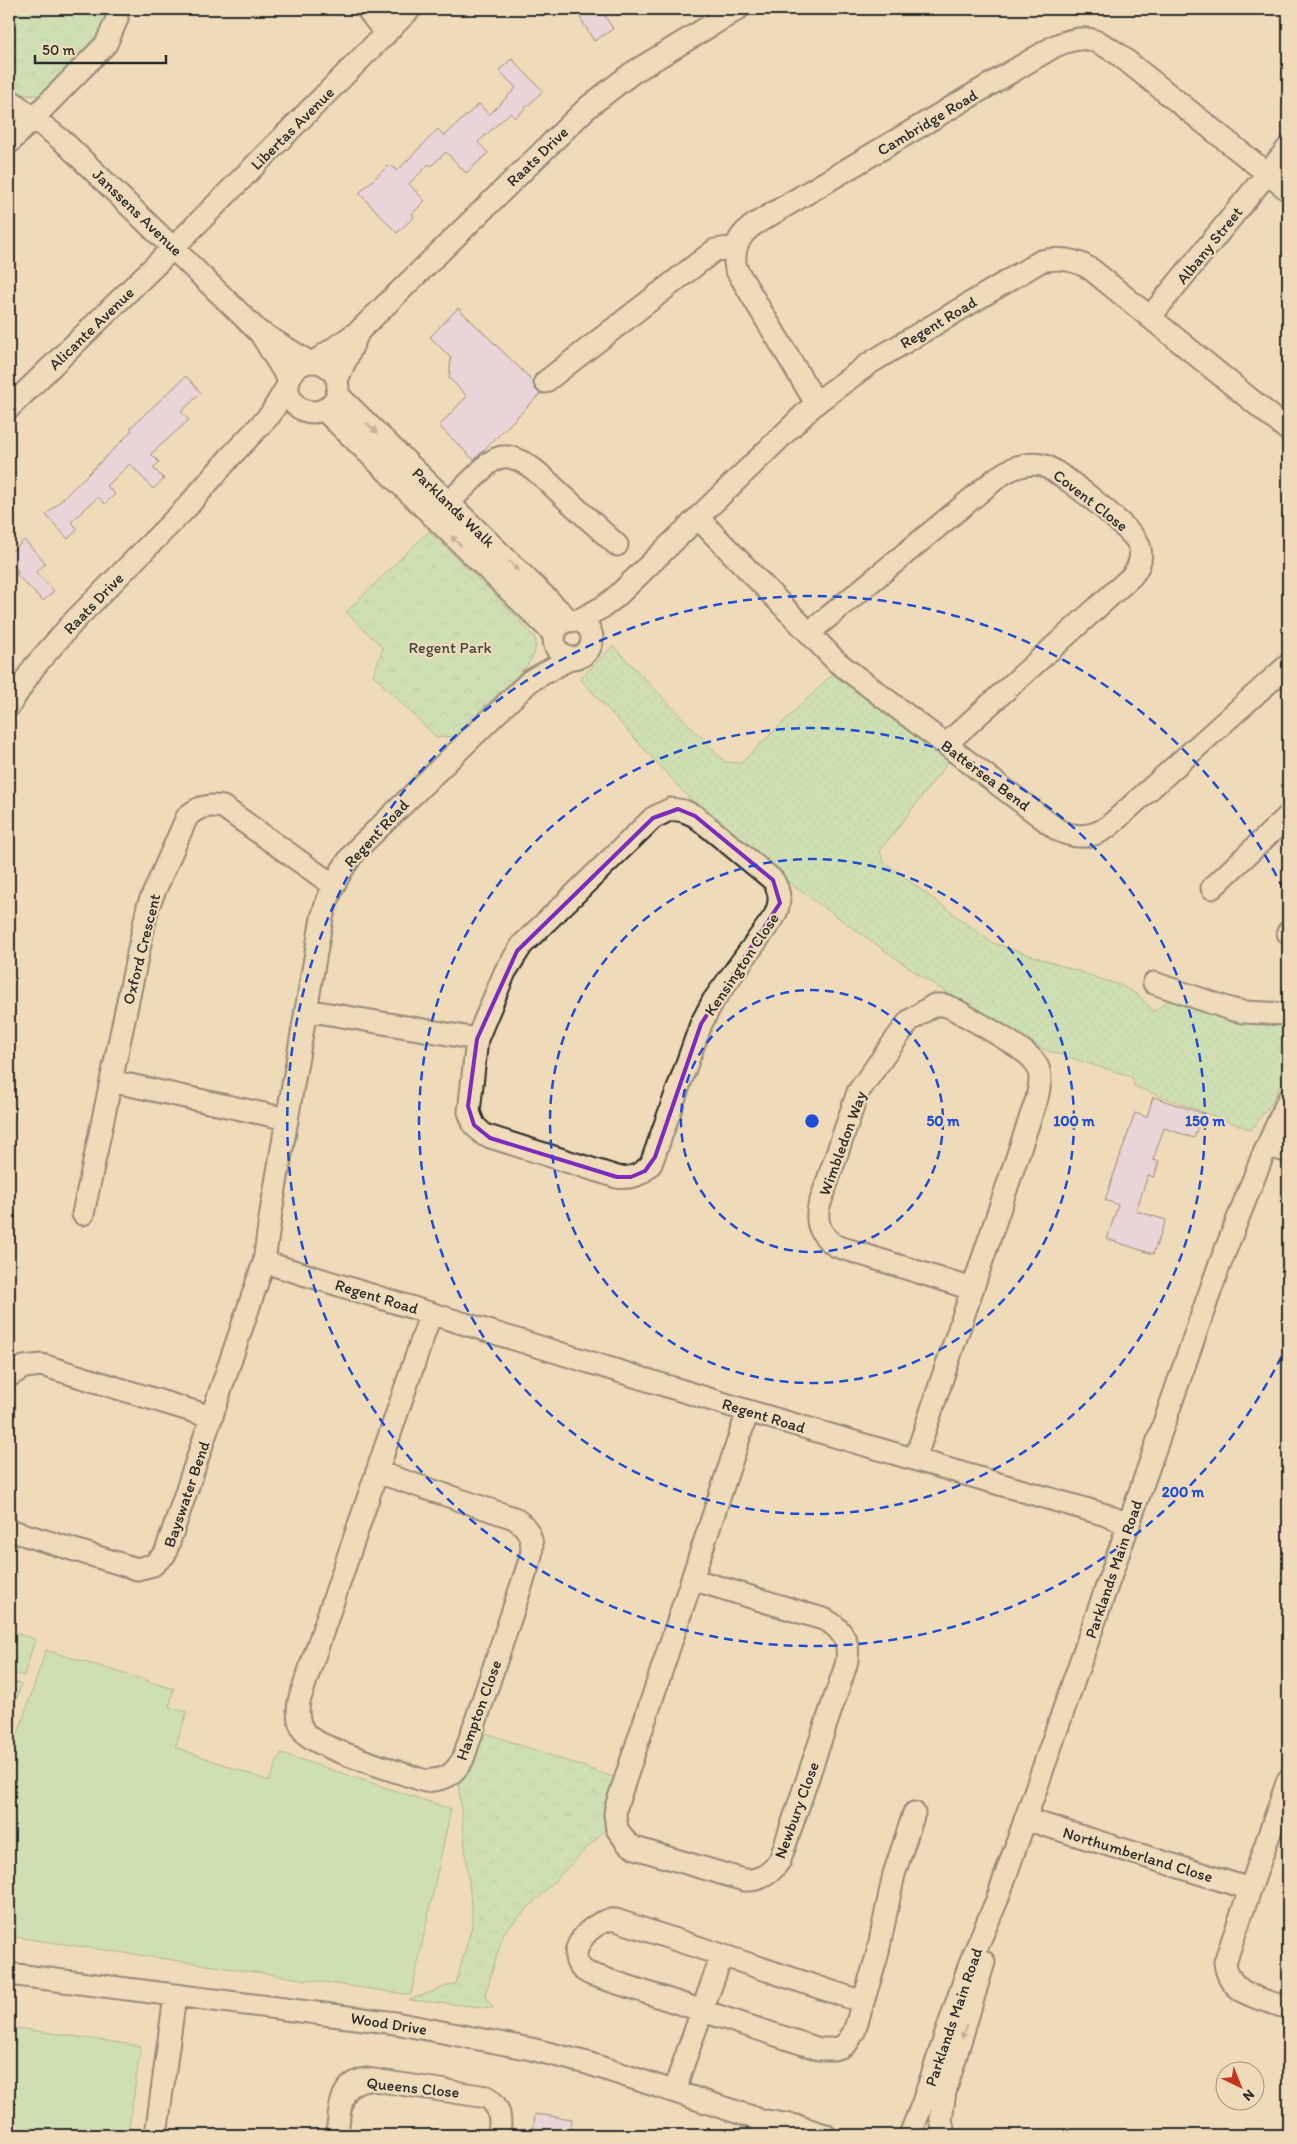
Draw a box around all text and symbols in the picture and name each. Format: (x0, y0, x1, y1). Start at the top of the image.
scale bar (35, 32, 166, 64)
text: 50 m (42, 41, 75, 59)
street label: Libertas Avenue (247, 83, 338, 174)
street label: Cambridge Road (874, 85, 981, 160)
street label: Raats Drive (503, 122, 572, 190)
street label: Janssens Avenue (89, 165, 186, 260)
street label: Albany Street (1172, 203, 1246, 288)
street label: Alicante Avenue (45, 283, 138, 374)
street label: Regent Road (896, 292, 980, 353)
one-way arrow (366, 422, 378, 434)
street label: Parklands Walk (409, 463, 499, 551)
street label: Covent Close (1050, 465, 1132, 535)
one-way arrow (451, 535, 463, 547)
one-way arrow (508, 560, 520, 572)
street label: Raats Drive (59, 569, 127, 638)
park label: Regent Park (408, 638, 492, 657)
street label: Battersea Bend (937, 736, 1034, 815)
street label: Regent Road (340, 795, 413, 871)
street label: Oxford Crescent (119, 892, 164, 1006)
street label: Kensington Close (700, 909, 783, 1019)
street label: Wimbledon Way (815, 1088, 870, 1198)
centre of rings (803, 1112, 821, 1130)
text: 50 m (926, 1112, 960, 1130)
text: 100 m (1053, 1112, 1095, 1130)
text: 150 m (1185, 1112, 1225, 1130)
street label: Regent Road (333, 1275, 421, 1318)
street label: Regent Road (720, 1394, 808, 1437)
street label: Bayswater Bend (159, 1438, 214, 1550)
text: 200 m (1162, 1483, 1205, 1501)
street label: Parklands Main Road (1081, 1497, 1146, 1641)
street label: Hampton Close (452, 1657, 505, 1763)
street label: Newbury Close (770, 1759, 823, 1861)
street label: Northumberland Close (1061, 1823, 1215, 1886)
street label: Parklands Main Road (921, 1945, 986, 2089)
street label: Wood Drive (349, 2008, 429, 2039)
one-way arrow (959, 2025, 967, 2040)
north arrow (1214, 2062, 1264, 2112)
street label: Queens Close (366, 2073, 460, 2102)
text: N (1239, 2086, 1258, 2105)

